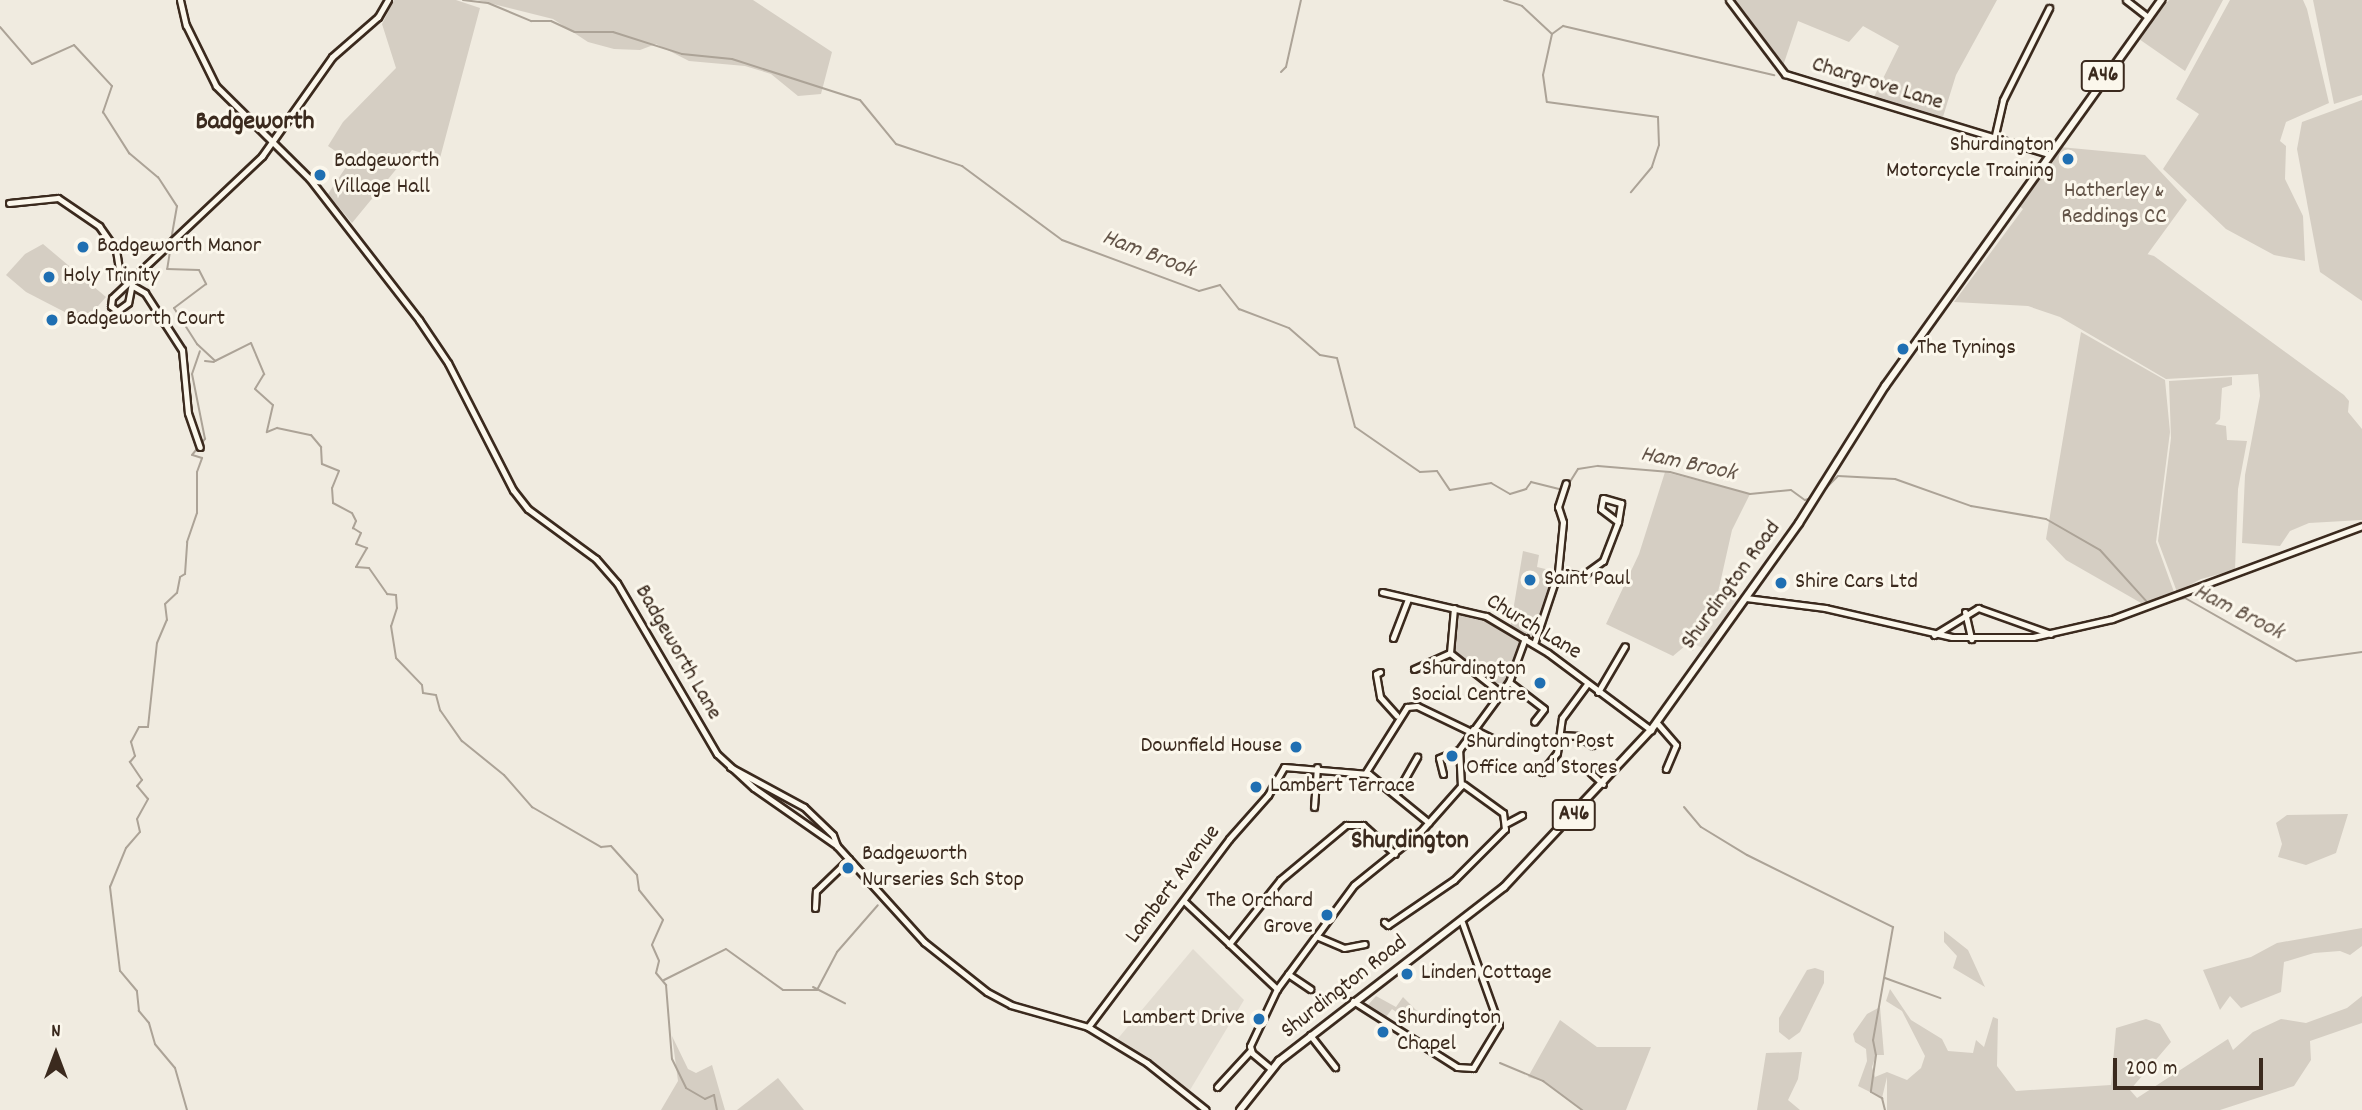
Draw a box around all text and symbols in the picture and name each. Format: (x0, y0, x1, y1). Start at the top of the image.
street label: Chargrove Lane (1808, 52, 1946, 118)
road number: A46 (2080, 58, 2126, 94)
district label: Badgeworth (195, 107, 315, 139)
place label: Shurdington Motorcycle Training (1886, 132, 2054, 186)
place label: Badgeworth Village Hall (334, 148, 439, 202)
marker: Shurdington Motorcycle Training (2060, 151, 2076, 167)
marker: Badgeworth Village Hall (312, 167, 328, 183)
park label: Hatherley & Reddings CC (2061, 178, 2167, 232)
water label: Ham Brook (1098, 224, 1198, 286)
place label: Badgeworth Manor (97, 233, 261, 261)
marker: Badgeworth Manor (75, 239, 91, 255)
place label: Holy Trinity (63, 263, 160, 291)
marker: Holy Trinity (41, 269, 57, 285)
place label: Badgeworth Court (66, 306, 225, 334)
marker: Badgeworth Court (44, 312, 60, 328)
place label: The Tynings (1917, 335, 2016, 363)
marker: The Tynings (1895, 341, 1911, 357)
water label: Ham Brook (1638, 441, 1738, 489)
street label: Shurdington Road (1676, 516, 1788, 656)
place label: Saint Paul (1544, 566, 1630, 594)
place label: Shire Cars Ltd (1795, 569, 1918, 597)
marker: Saint Paul (1522, 572, 1538, 588)
marker: Shire Cars Ltd (1773, 575, 1789, 591)
water label: Ham Brook (2188, 578, 2288, 648)
street label: Badgeworth Lane (627, 581, 727, 725)
street label: Church Lane (1480, 589, 1586, 667)
place label: Shurdington Social Centre (1411, 656, 1526, 710)
marker: Shurdington Social Centre (1532, 675, 1548, 691)
place label: Shurdington Post Office and Stores (1466, 729, 1618, 783)
place label: Downfield House (1140, 733, 1282, 761)
marker: Downfield House (1288, 739, 1304, 755)
marker: Shurdington Post Office and Stores (1444, 748, 1460, 764)
place label: Lambert Terrace (1270, 773, 1415, 801)
marker: Lambert Terrace (1248, 779, 1264, 795)
road number: A46 (1551, 798, 1597, 832)
street label: Lambert Avenue (1120, 820, 1228, 950)
district label: Shurdington (1351, 826, 1469, 858)
place label: Badgeworth Nurseries Sch Stop (862, 841, 1024, 895)
marker: Badgeworth Nurseries Sch Stop (840, 860, 856, 876)
place label: The Orchard Grove (1206, 888, 1313, 942)
marker: The Orchard Grove (1319, 907, 1335, 923)
street label: Shurdington Road (1276, 930, 1414, 1046)
place label: Linden Cottage (1421, 960, 1552, 988)
marker: Linden Cottage (1399, 966, 1415, 982)
place label: Lambert Drive (1122, 1005, 1245, 1033)
place label: Shurdington Chapel (1397, 1005, 1501, 1059)
marker: Lambert Drive (1251, 1011, 1267, 1027)
north arrow (21, 1019, 91, 1089)
text: N (51, 1019, 61, 1046)
marker: Shurdington Chapel (1375, 1024, 1391, 1040)
scale bar (2117, 1044, 2268, 1088)
text: 200 m (2126, 1055, 2177, 1085)

